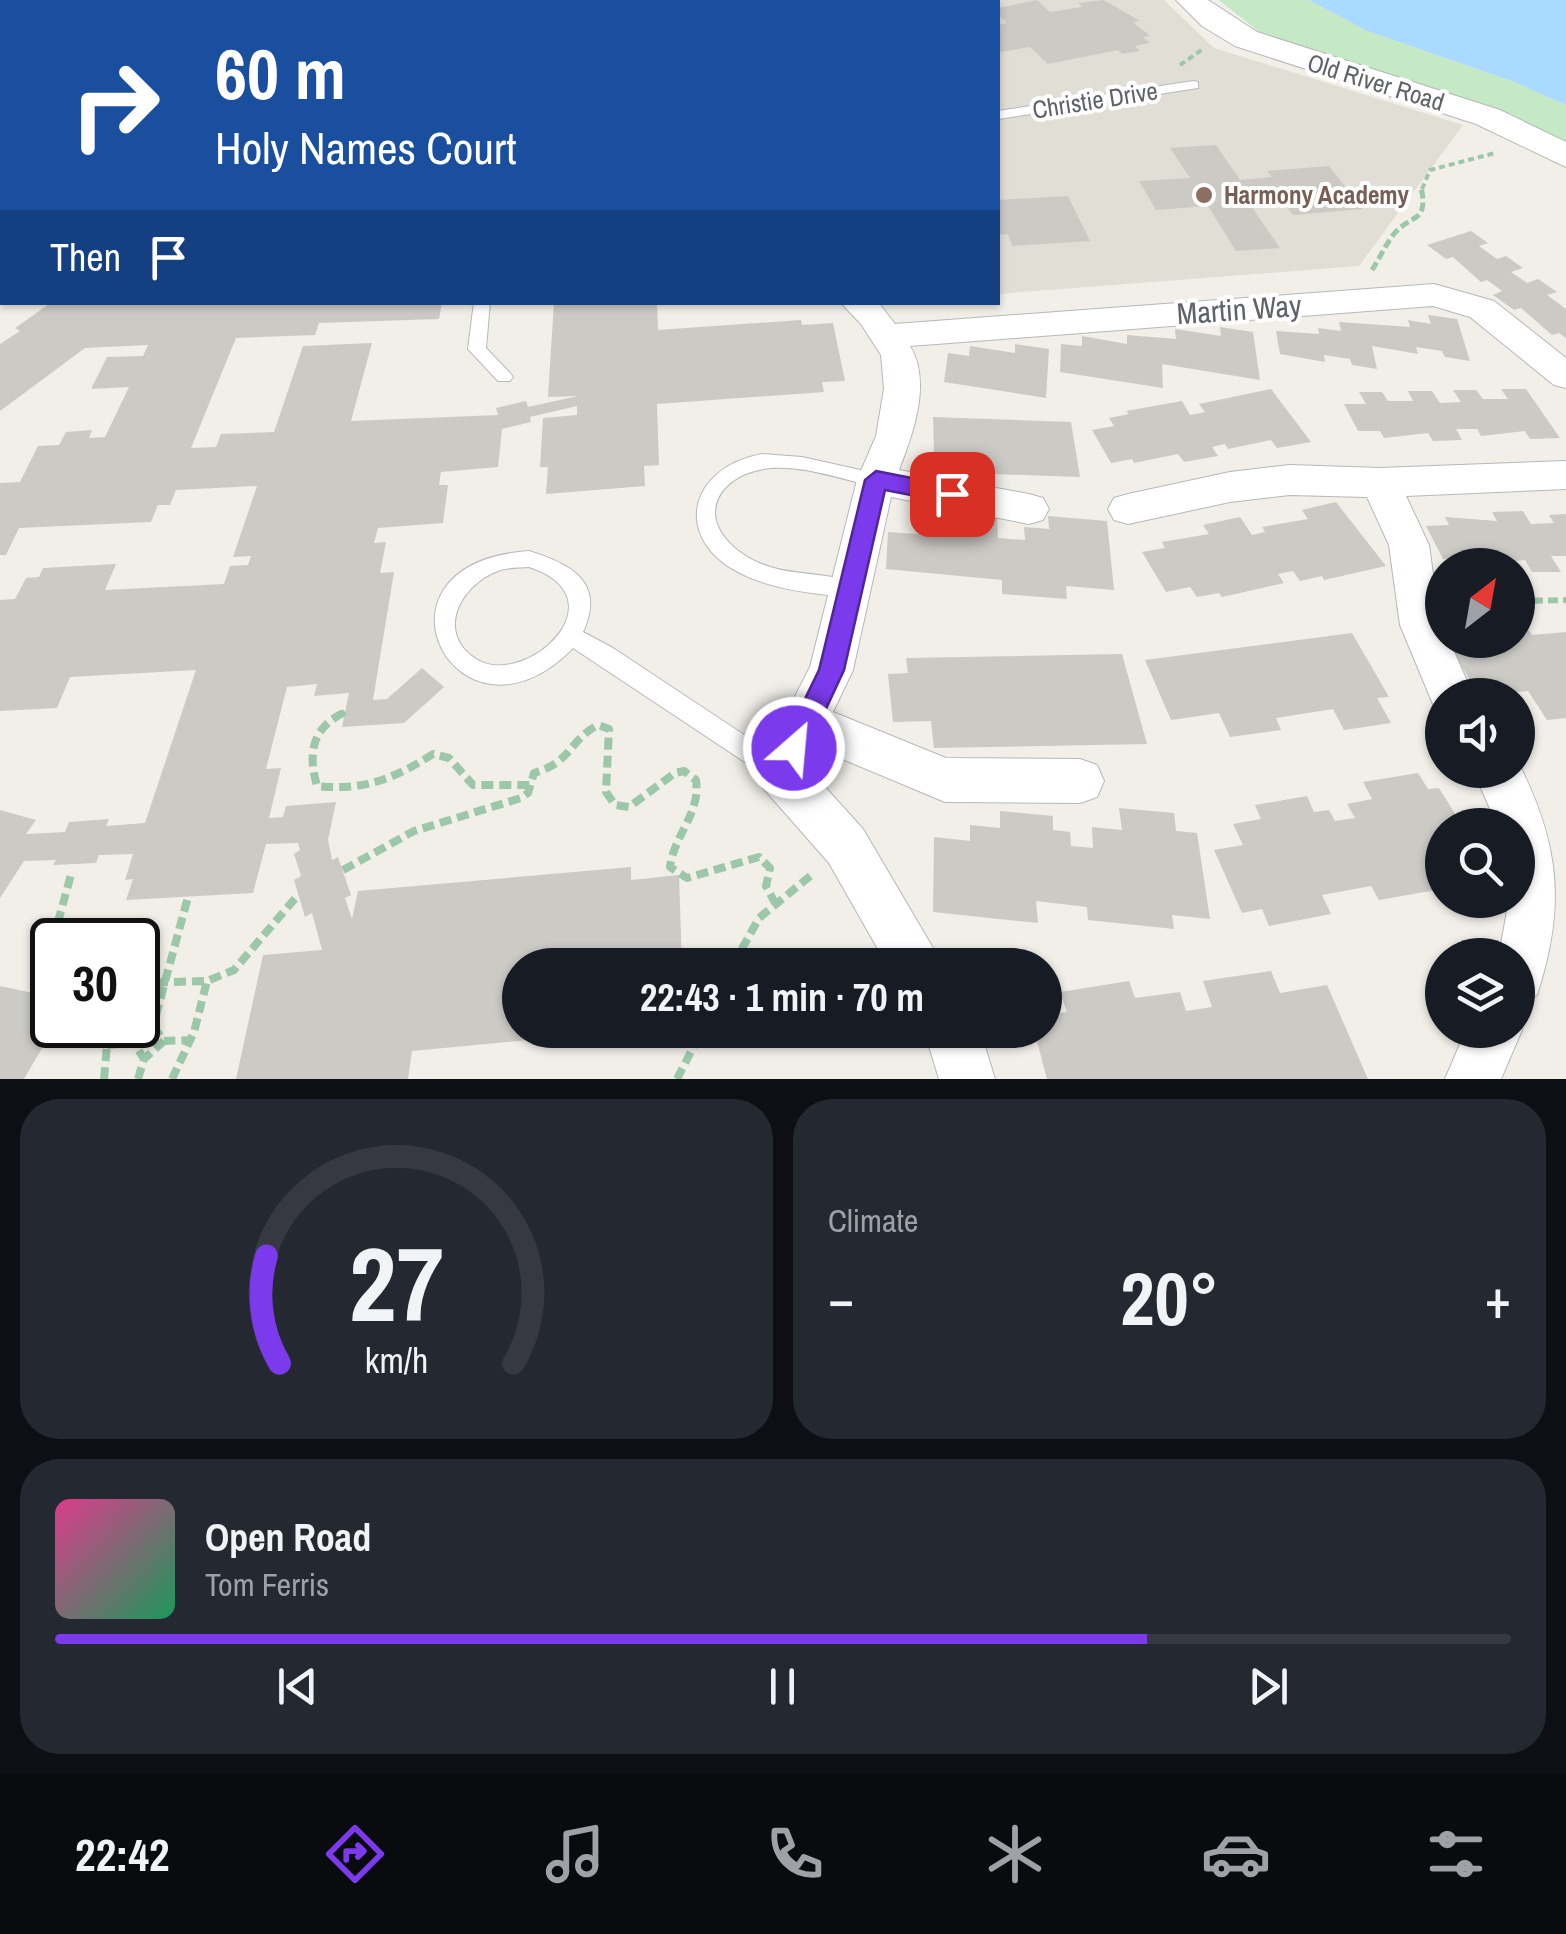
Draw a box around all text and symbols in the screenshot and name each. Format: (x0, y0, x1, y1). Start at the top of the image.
text: 60 m (215, 27, 346, 121)
icon: right (50, 40, 180, 170)
street label: Old River Road (1303, 45, 1449, 119)
street label: Christie Drive (1030, 73, 1160, 127)
text: Holy Names Court (215, 117, 516, 178)
place label: Harmony Academy (1224, 178, 1410, 212)
marker: Harmony Academy (1193, 184, 1215, 206)
icon: arrive (141, 230, 196, 285)
text: Then (50, 232, 121, 283)
street label: Martin Way (1175, 285, 1303, 333)
pin (910, 452, 995, 537)
icon: arrive (925, 467, 980, 522)
north arrow (1425, 548, 1535, 658)
map controls (1425, 548, 1535, 1048)
button: sound (1425, 678, 1535, 788)
position arrow (742, 696, 846, 800)
button: search (1425, 808, 1535, 918)
speed limit sign: 30 (30, 918, 160, 1048)
button: layers (1425, 938, 1535, 1048)
text: 22:43 · 1 min · 70 m (640, 972, 924, 1023)
text: Climate (828, 1199, 918, 1242)
text: 27 (349, 1213, 444, 1353)
text: 20° (1120, 1247, 1219, 1348)
text: − (828, 1261, 854, 1335)
text: + (1485, 1261, 1511, 1335)
text: km/h (365, 1336, 428, 1384)
text: Open Road (205, 1512, 371, 1563)
text: Tom Ferris (205, 1563, 329, 1606)
icon: previous (270, 1659, 325, 1714)
icon: pause (755, 1659, 810, 1714)
icon: next (1241, 1659, 1296, 1714)
icon: directions (320, 1819, 390, 1889)
icon: music (540, 1819, 610, 1889)
icon: phone (760, 1819, 830, 1889)
icon: climate (980, 1819, 1050, 1889)
icon: car (1201, 1819, 1271, 1889)
icon: filters (1421, 1819, 1491, 1889)
text: 22:42 (75, 1824, 169, 1885)

